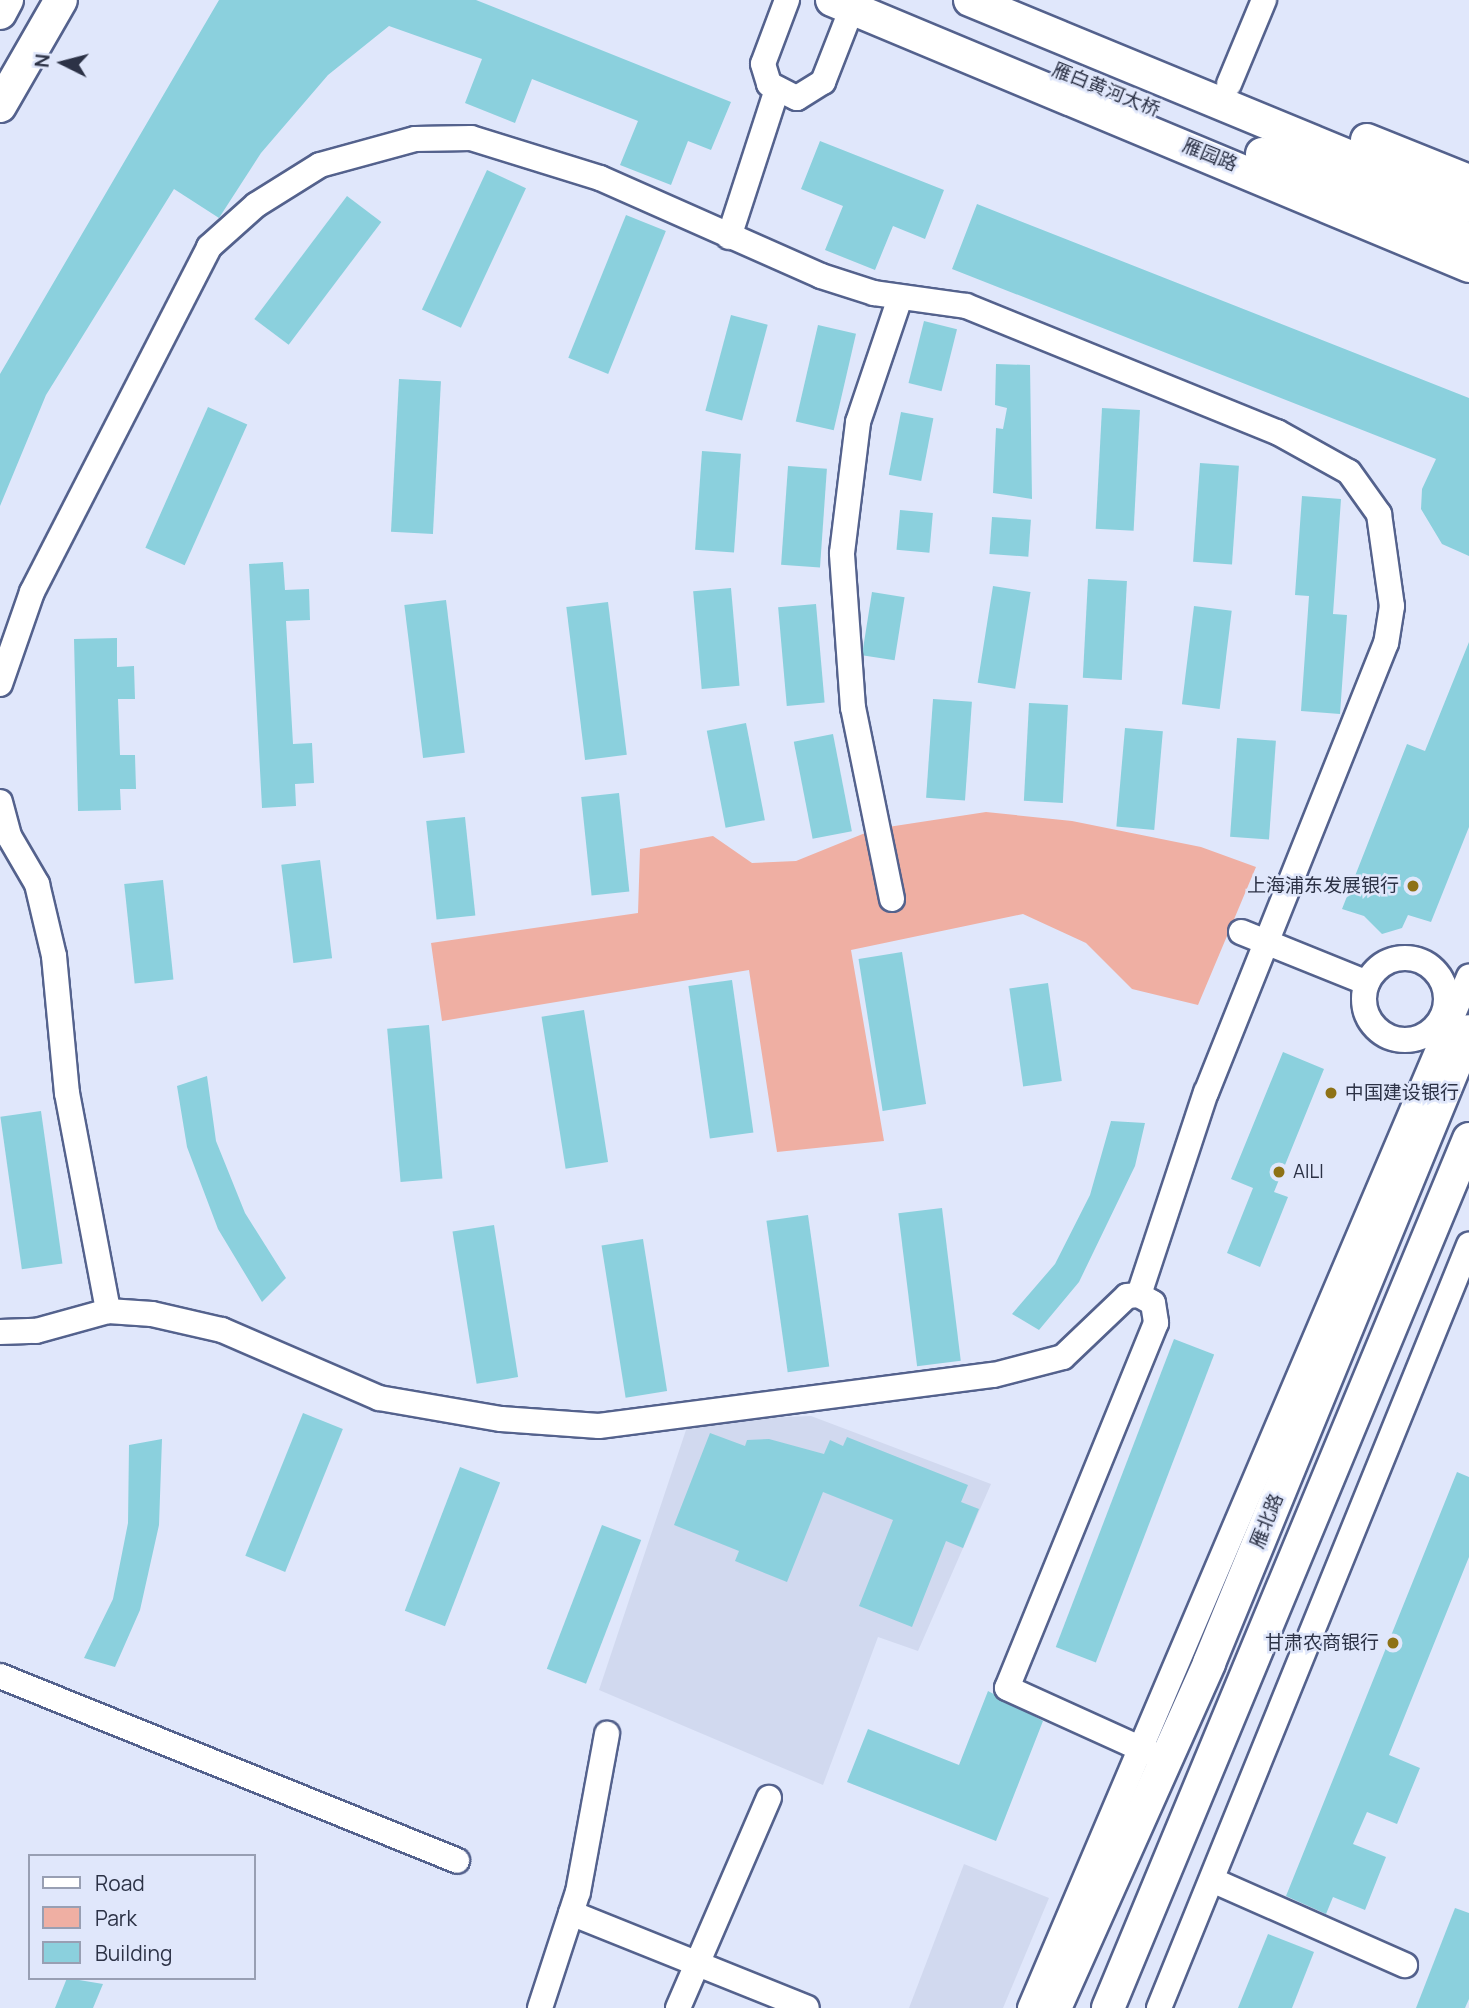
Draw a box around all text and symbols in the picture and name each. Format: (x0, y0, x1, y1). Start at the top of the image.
north arrow (28, 28, 98, 98)
text: N (28, 53, 56, 69)
street label: 雁白黄河大桥 (1049, 58, 1163, 122)
street label: 雁园路 (1179, 134, 1241, 176)
place label: 上海浦东发展银行 (1247, 875, 1399, 897)
marker: 上海浦东发展银行 (1405, 878, 1421, 894)
place label: 中国建设银行 (1345, 1082, 1459, 1104)
marker: 中国建设银行 (1323, 1085, 1339, 1101)
place label: AILI (1293, 1161, 1324, 1183)
marker: AILI (1271, 1164, 1287, 1180)
street label: 雁北路 (1246, 1490, 1288, 1552)
place label: 甘肃农商银行 (1265, 1632, 1379, 1654)
marker: 甘肃农商银行 (1385, 1635, 1401, 1651)
legend (28, 1854, 256, 1980)
text: Road (95, 1869, 145, 1897)
text: Park (95, 1904, 137, 1932)
text: Building (95, 1939, 172, 1967)

